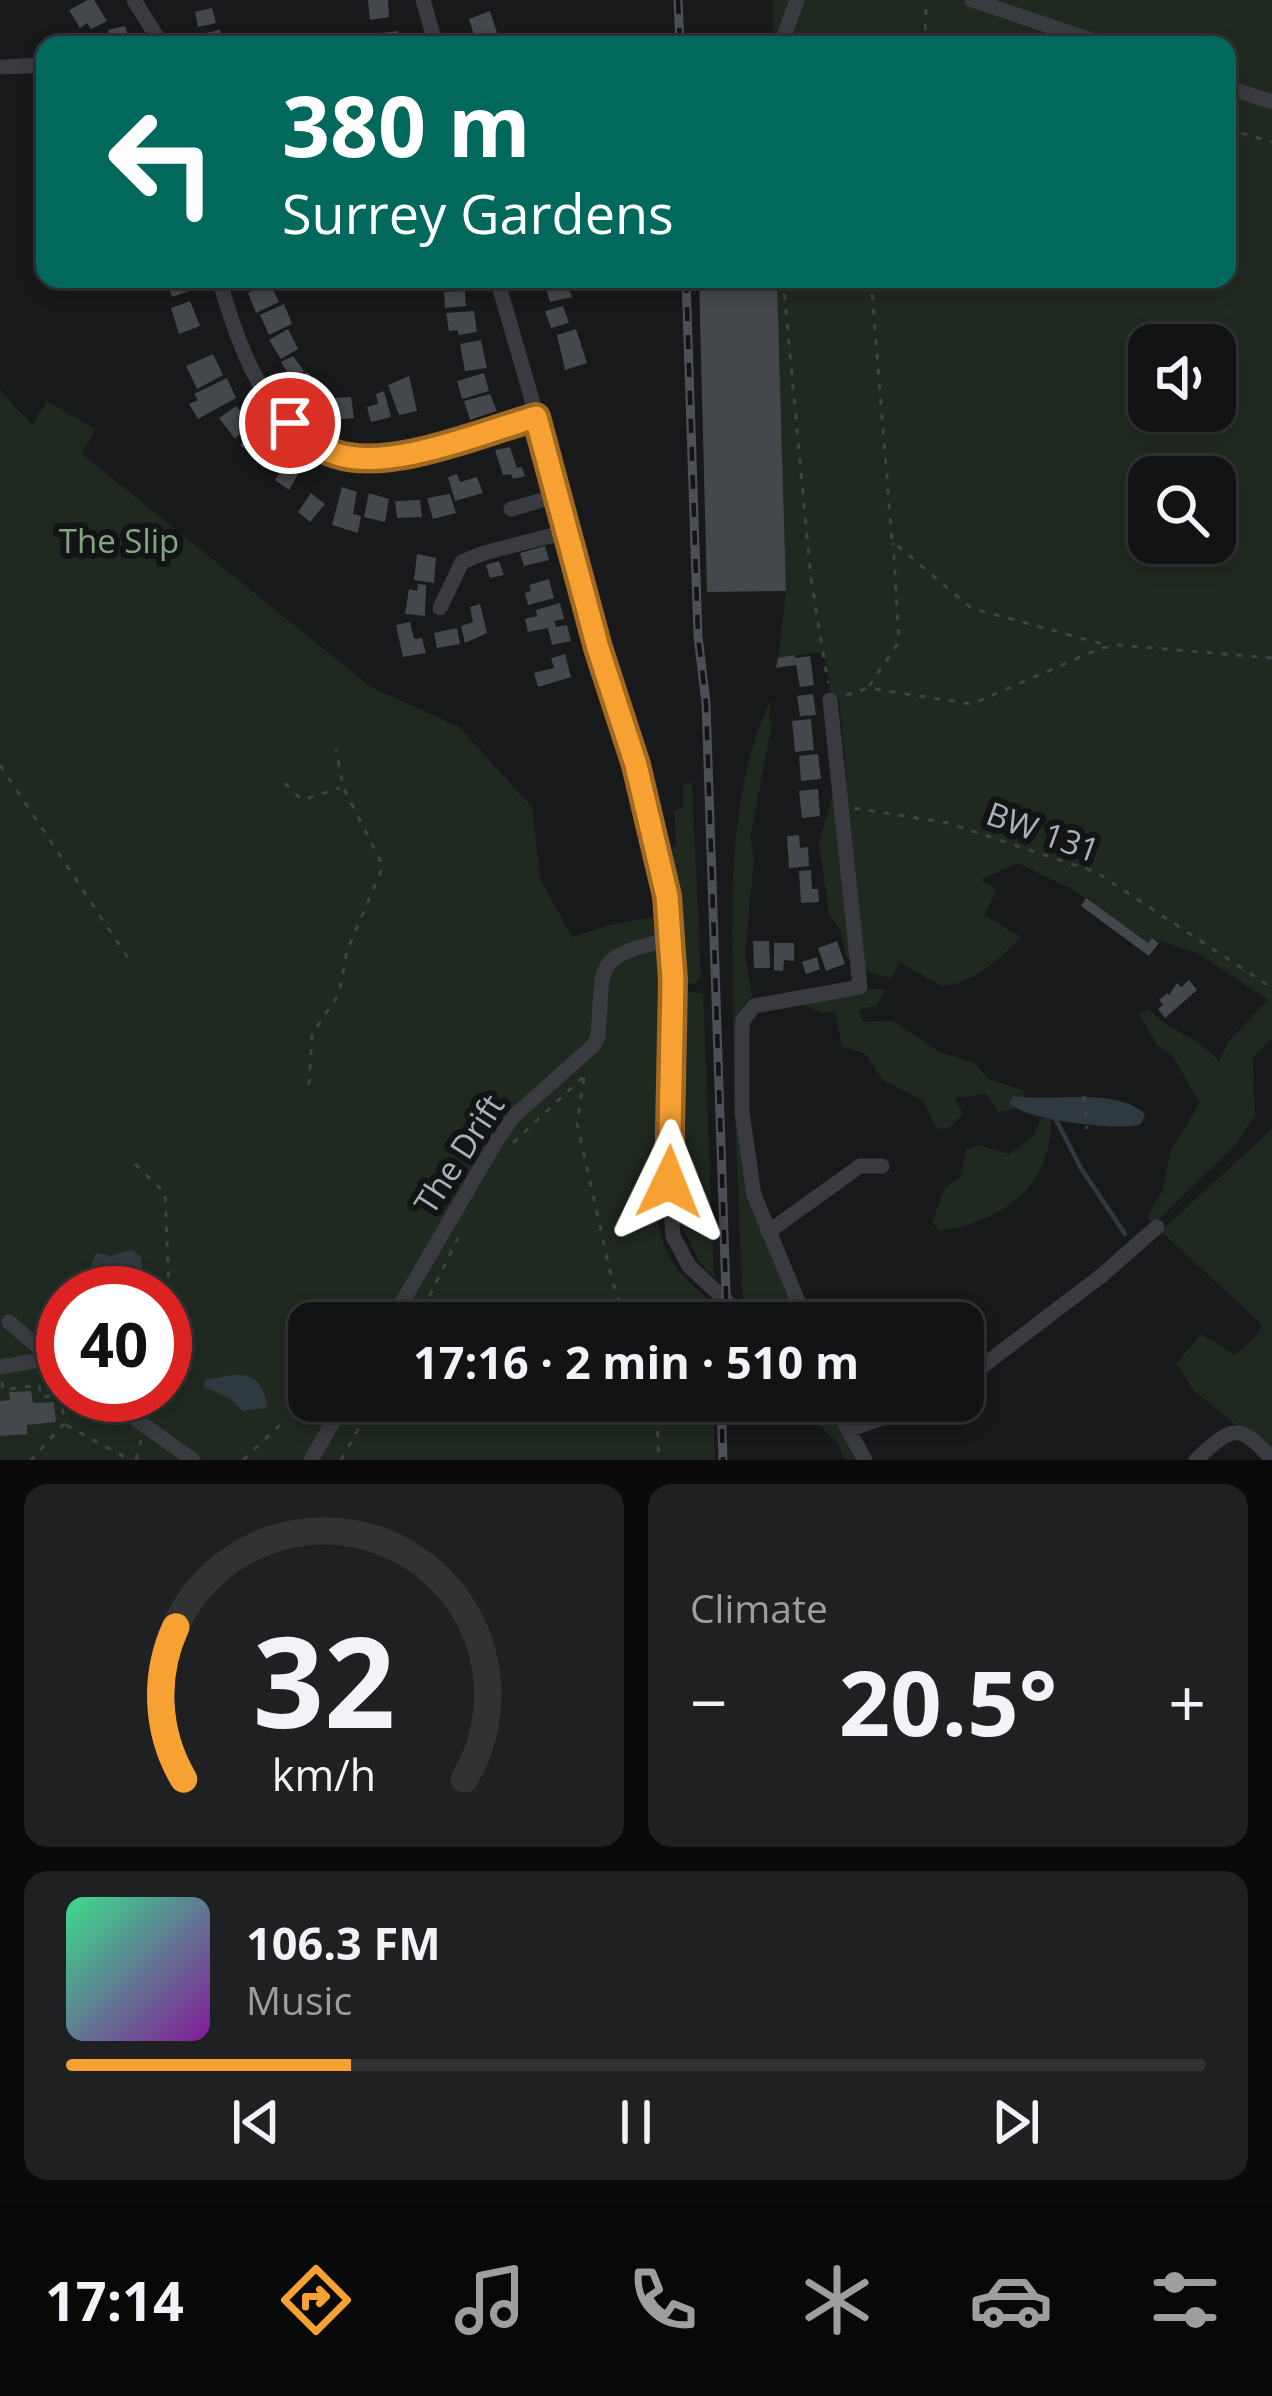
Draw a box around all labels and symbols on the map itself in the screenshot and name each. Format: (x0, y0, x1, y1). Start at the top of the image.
pin (239, 372, 341, 474)
park label: The Slip (59, 518, 179, 563)
street label: BW 131 (981, 790, 1106, 873)
street label: The Drift (403, 1085, 514, 1222)
position arrow (606, 1119, 732, 1245)
speed limit sign: 40 (36, 1266, 192, 1422)

